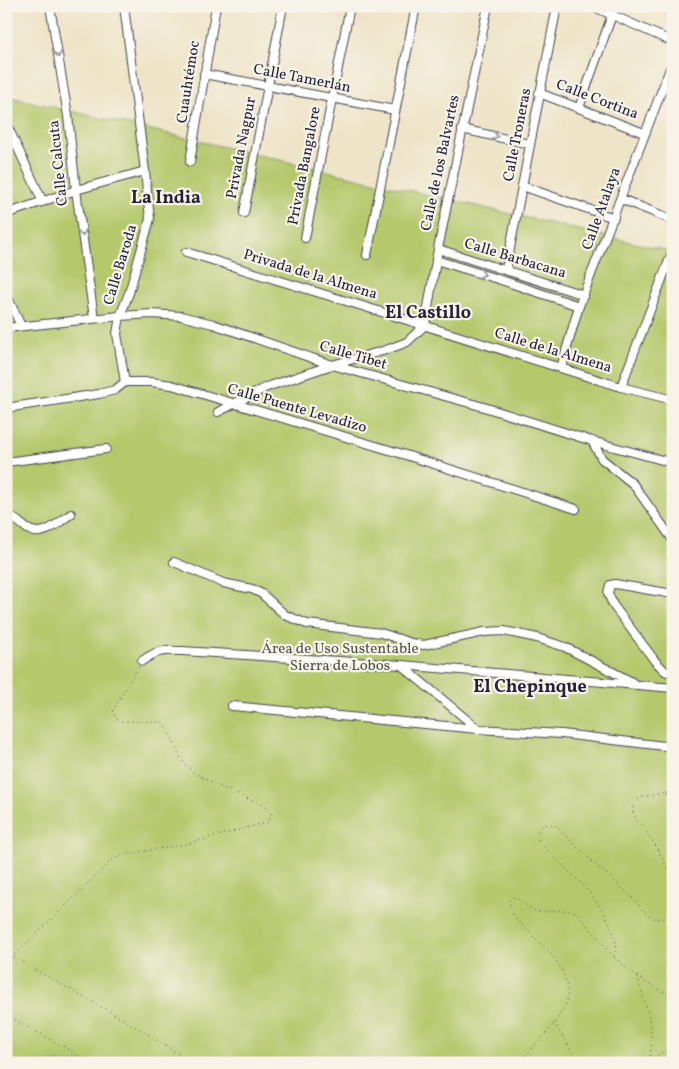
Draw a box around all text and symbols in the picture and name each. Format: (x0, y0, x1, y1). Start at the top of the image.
street label: Cuauhtémoc (172, 39, 206, 125)
one-way arrow (53, 50, 63, 59)
street label: Calle Tamerlán (251, 59, 353, 99)
street label: Calle Cortina (553, 75, 641, 125)
street label: Calle Troneras (499, 87, 537, 183)
street label: Calle de los Balvartes (416, 93, 466, 233)
street label: Privada Nagpur (222, 95, 262, 201)
street label: Privada Bangalore (283, 105, 327, 227)
street label: Calle Calcuta (44, 119, 74, 207)
one-way arrow (491, 131, 500, 141)
street label: Calle Atalaya (577, 165, 627, 253)
district label: La India (131, 186, 201, 211)
street label: Calle Baroda (99, 222, 143, 308)
one-way arrow (76, 229, 87, 237)
street label: Calle Barbacana (461, 234, 569, 284)
street label: Privada de la Almena (240, 245, 380, 305)
one-way arrow (478, 269, 486, 279)
district label: El Castillo (385, 301, 471, 326)
street label: Calle de la Almena (492, 323, 614, 379)
street label: Calle Tibet (317, 336, 389, 376)
street label: Calle Puente Levadizo (225, 379, 369, 439)
park label: Área de Uso Sustentable Sierra de Lobos (261, 639, 419, 677)
district label: El Chepinque (473, 675, 587, 700)

